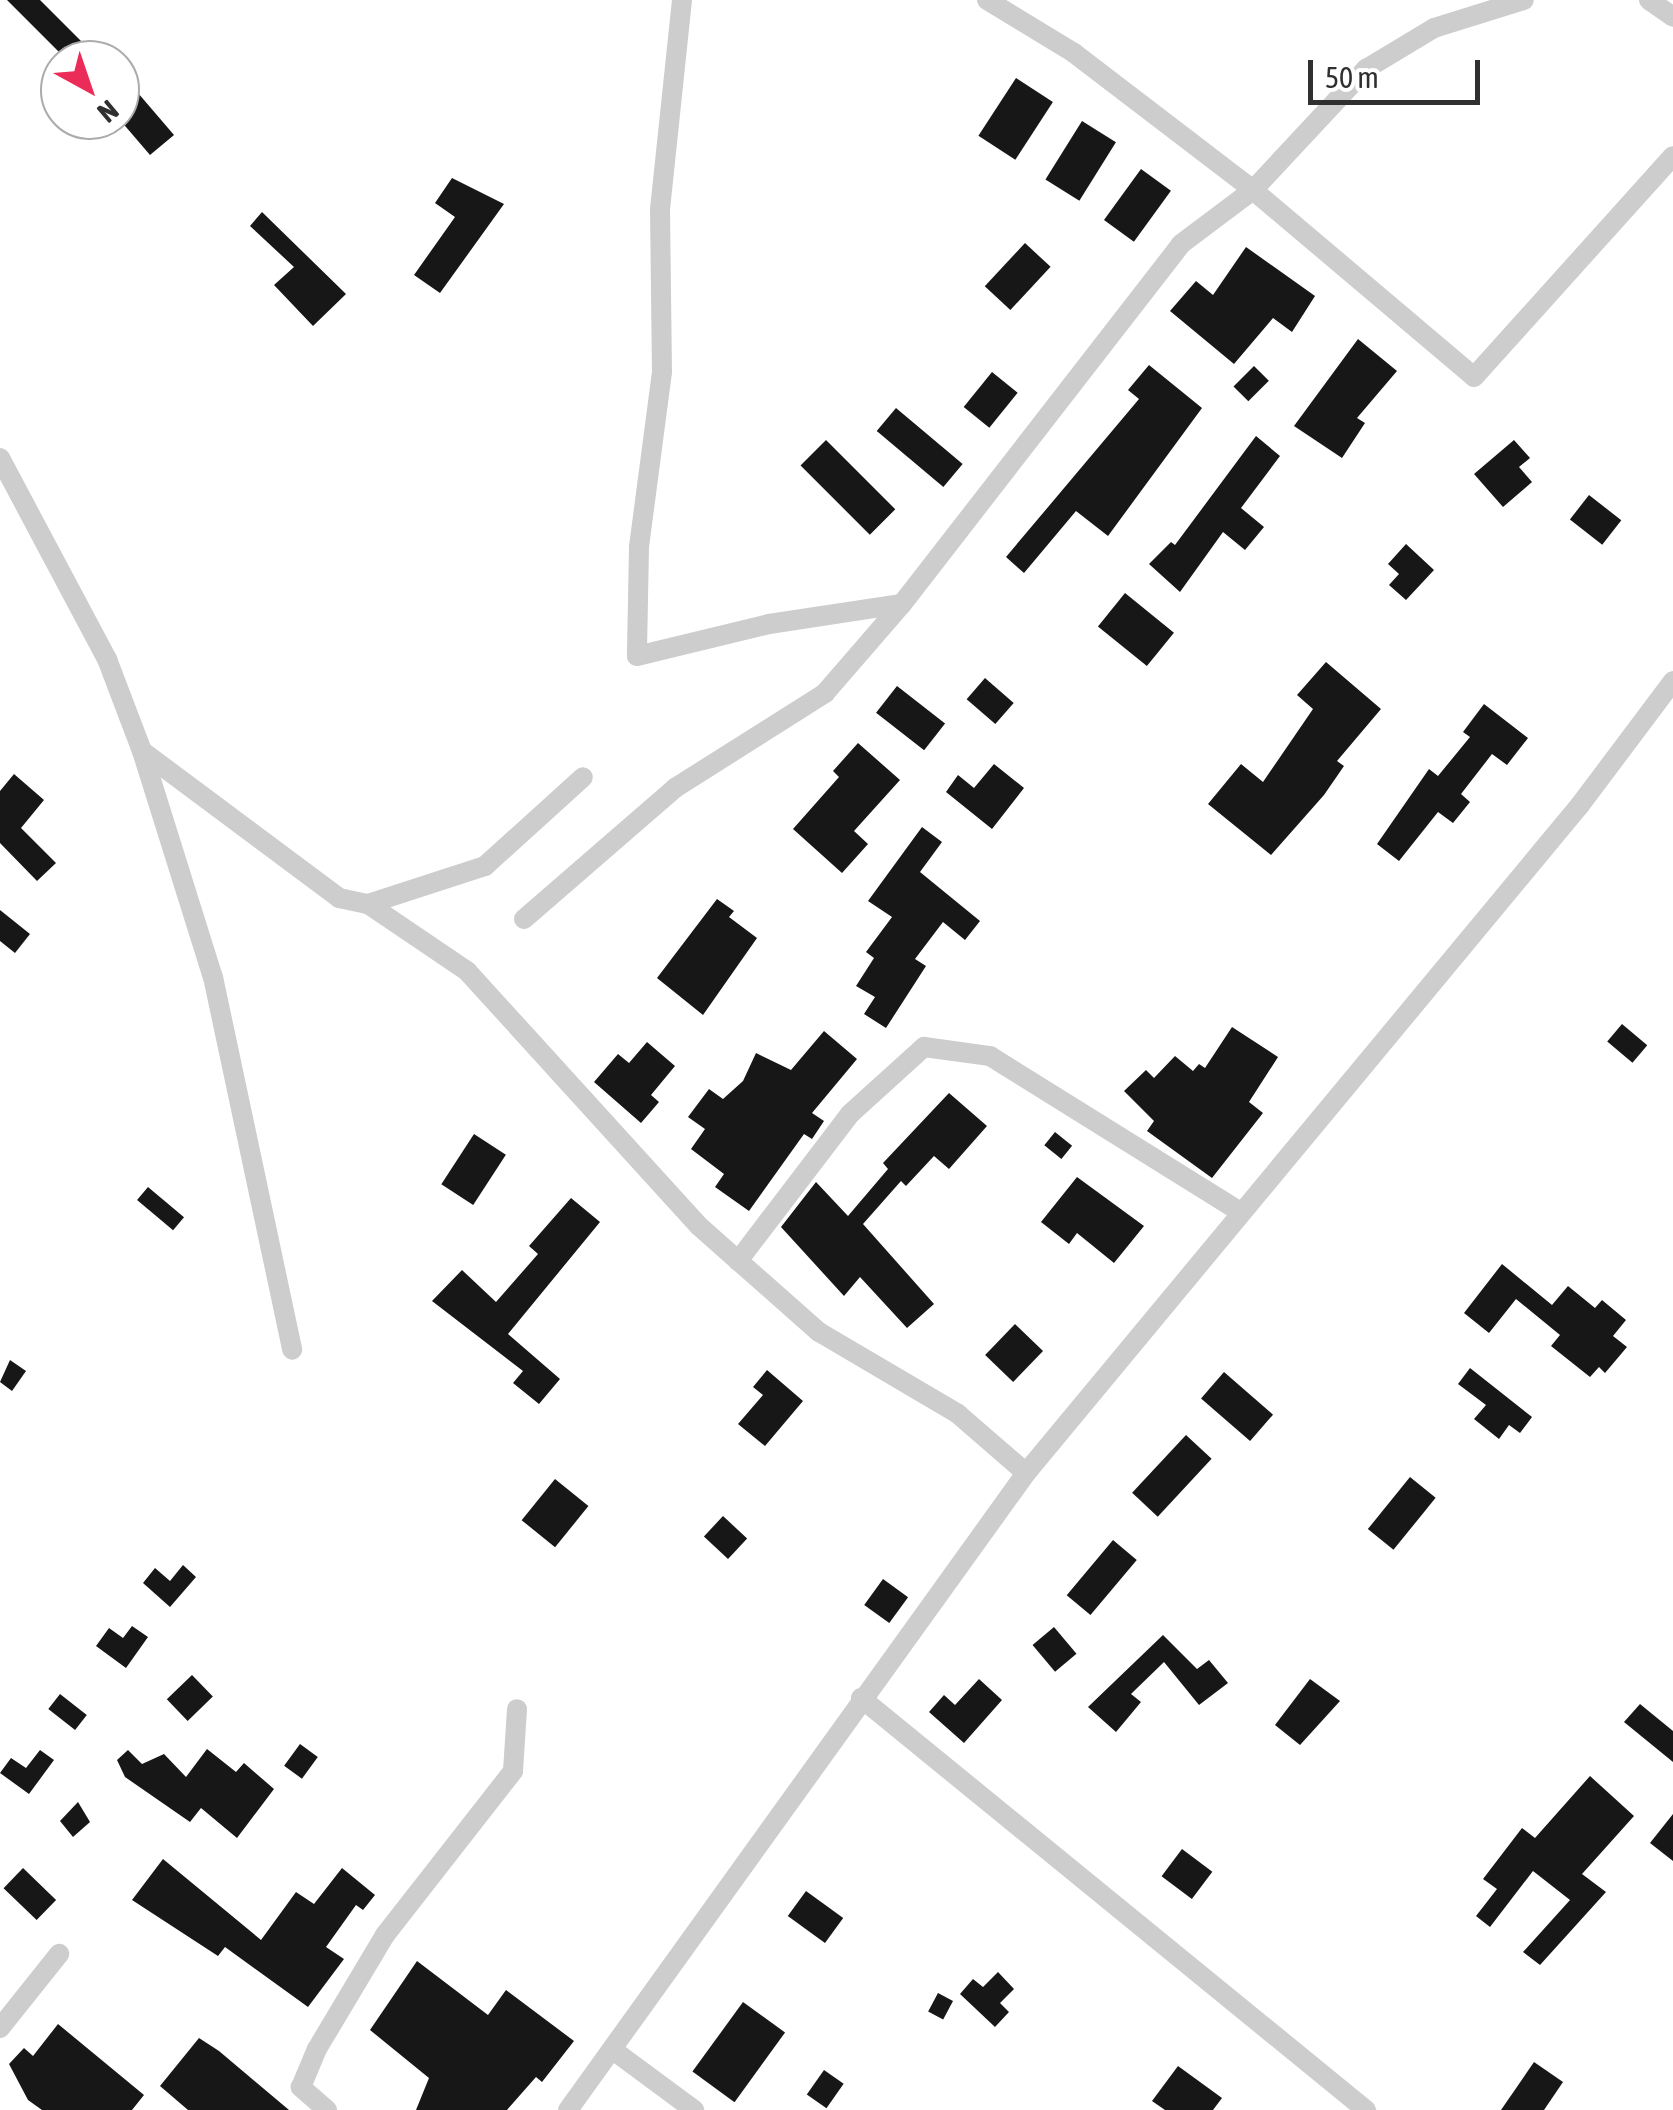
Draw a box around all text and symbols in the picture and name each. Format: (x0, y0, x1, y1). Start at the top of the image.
north arrow (40, 40, 140, 140)
scale bar (1313, 40, 1486, 102)
text: 50 m (1325, 60, 1379, 94)
text: N (91, 94, 125, 129)

